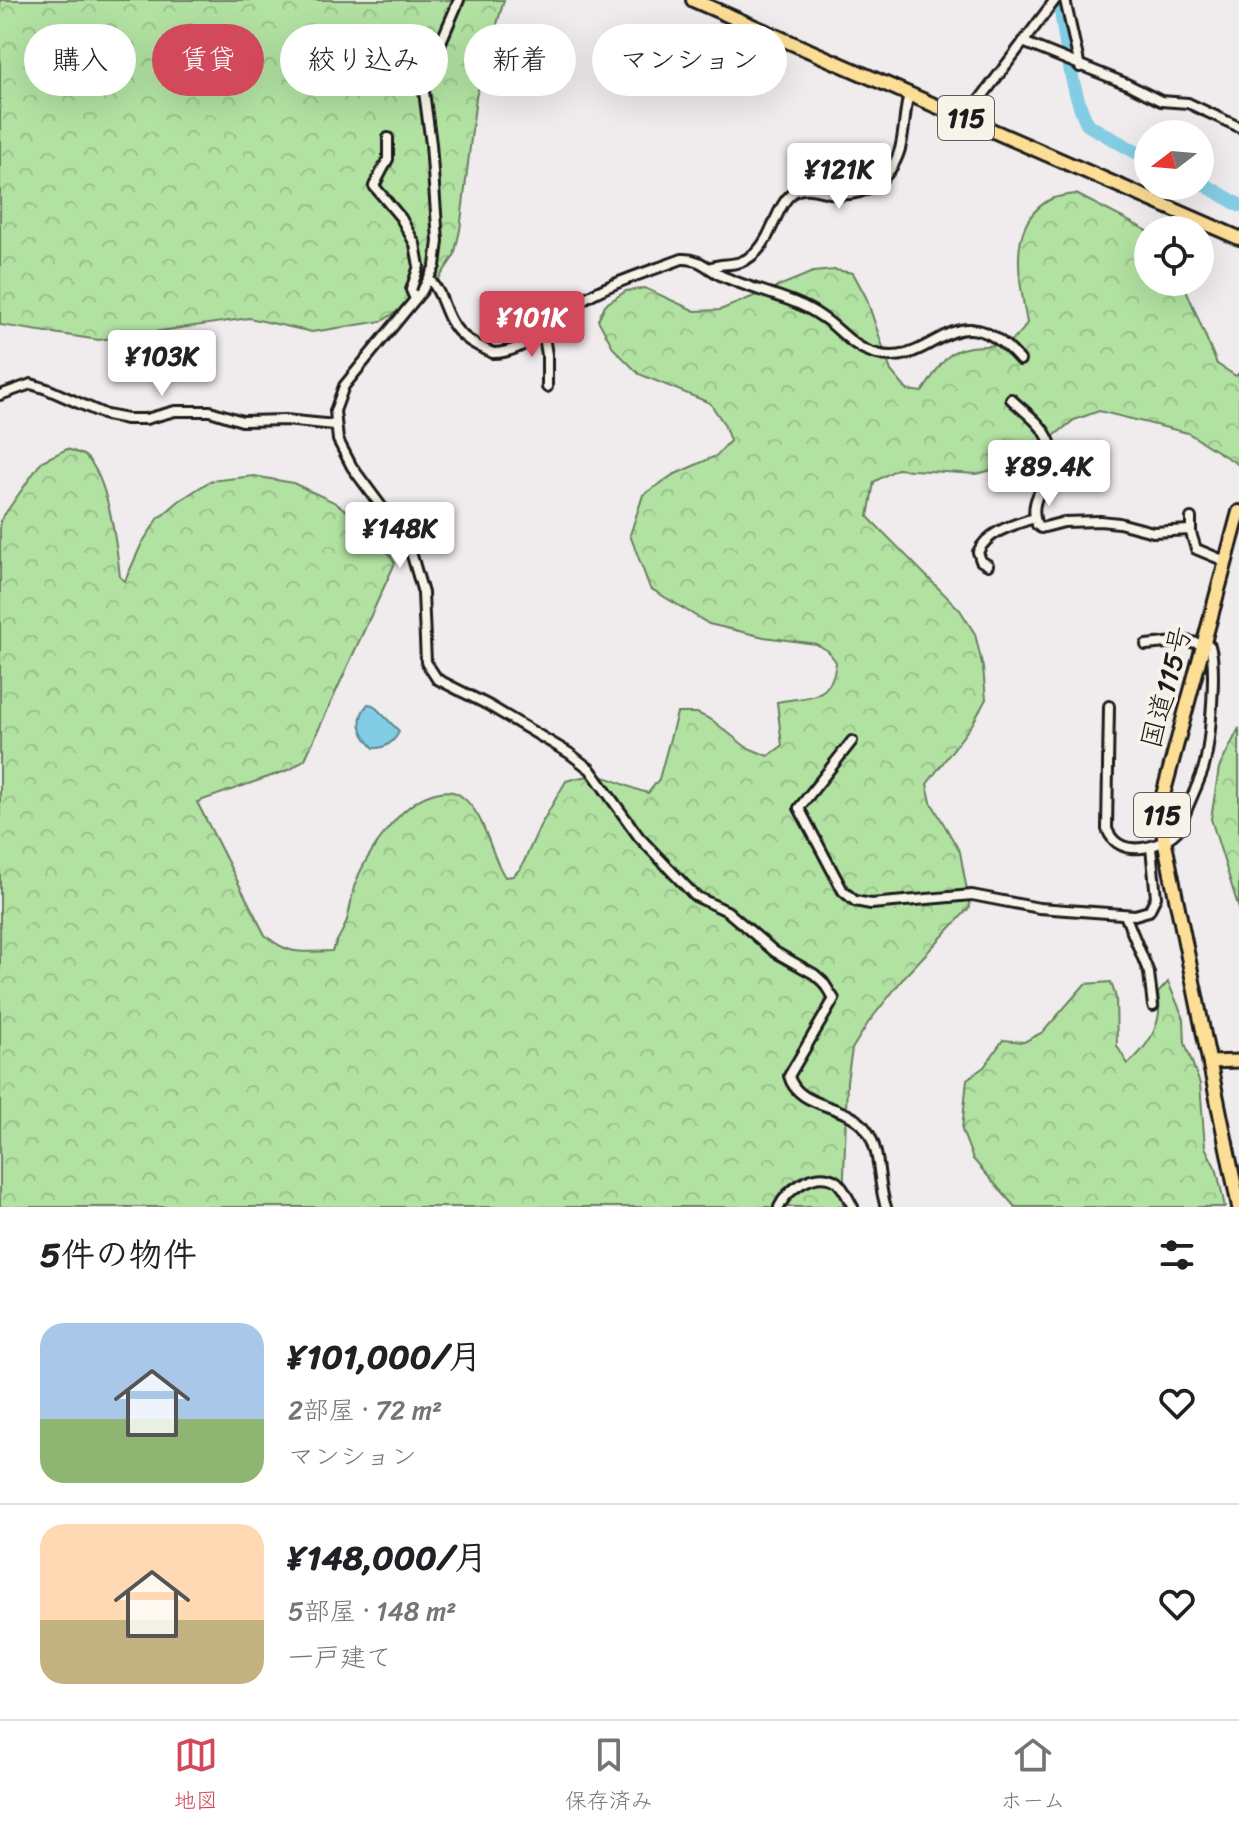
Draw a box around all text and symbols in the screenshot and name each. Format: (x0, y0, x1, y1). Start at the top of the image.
chip: 購入 (24, 24, 136, 96)
chip: 賃貸 (152, 24, 264, 96)
chip: 絞り込み (280, 24, 448, 96)
chip: 新着 (464, 24, 576, 96)
chip: マンション (592, 24, 787, 96)
road number: 115 (938, 96, 994, 140)
north arrow (1134, 120, 1214, 200)
map controls (1134, 120, 1214, 296)
pin: ¥121K (783, 143, 895, 211)
text: ¥121K (805, 146, 873, 192)
button: locate (1134, 216, 1214, 296)
pin: ¥101K (476, 291, 588, 359)
text: ¥101K (498, 294, 566, 340)
pin: ¥103K (106, 330, 218, 398)
text: ¥103K (126, 333, 198, 379)
pin: ¥89.4K (984, 440, 1114, 508)
text: ¥89.4K (1006, 443, 1092, 489)
pin: ¥148K (344, 502, 456, 570)
text: ¥148K (363, 505, 437, 551)
street label: 国道115号 (1126, 620, 1206, 754)
road number: 115 (1134, 793, 1190, 837)
text: 5件の物件 (40, 1225, 197, 1285)
icon: filters (1155, 1233, 1199, 1277)
text: ¥101,000/月 (288, 1327, 482, 1387)
icon: home (104, 1355, 200, 1451)
icon: heart (1155, 1381, 1199, 1425)
text: 2部屋 · 72 m² (288, 1387, 442, 1433)
text: マンション (288, 1433, 417, 1479)
text: ¥148,000/月 (288, 1528, 488, 1588)
icon: home (104, 1556, 200, 1652)
icon: heart (1155, 1582, 1199, 1626)
text: 5部屋 · 148 m² (288, 1588, 456, 1634)
text: 一戸建て (288, 1634, 392, 1680)
tab: 地図 (174, 1733, 218, 1820)
tab: 保存済み (565, 1733, 653, 1820)
tab: ホーム (1000, 1733, 1065, 1820)

